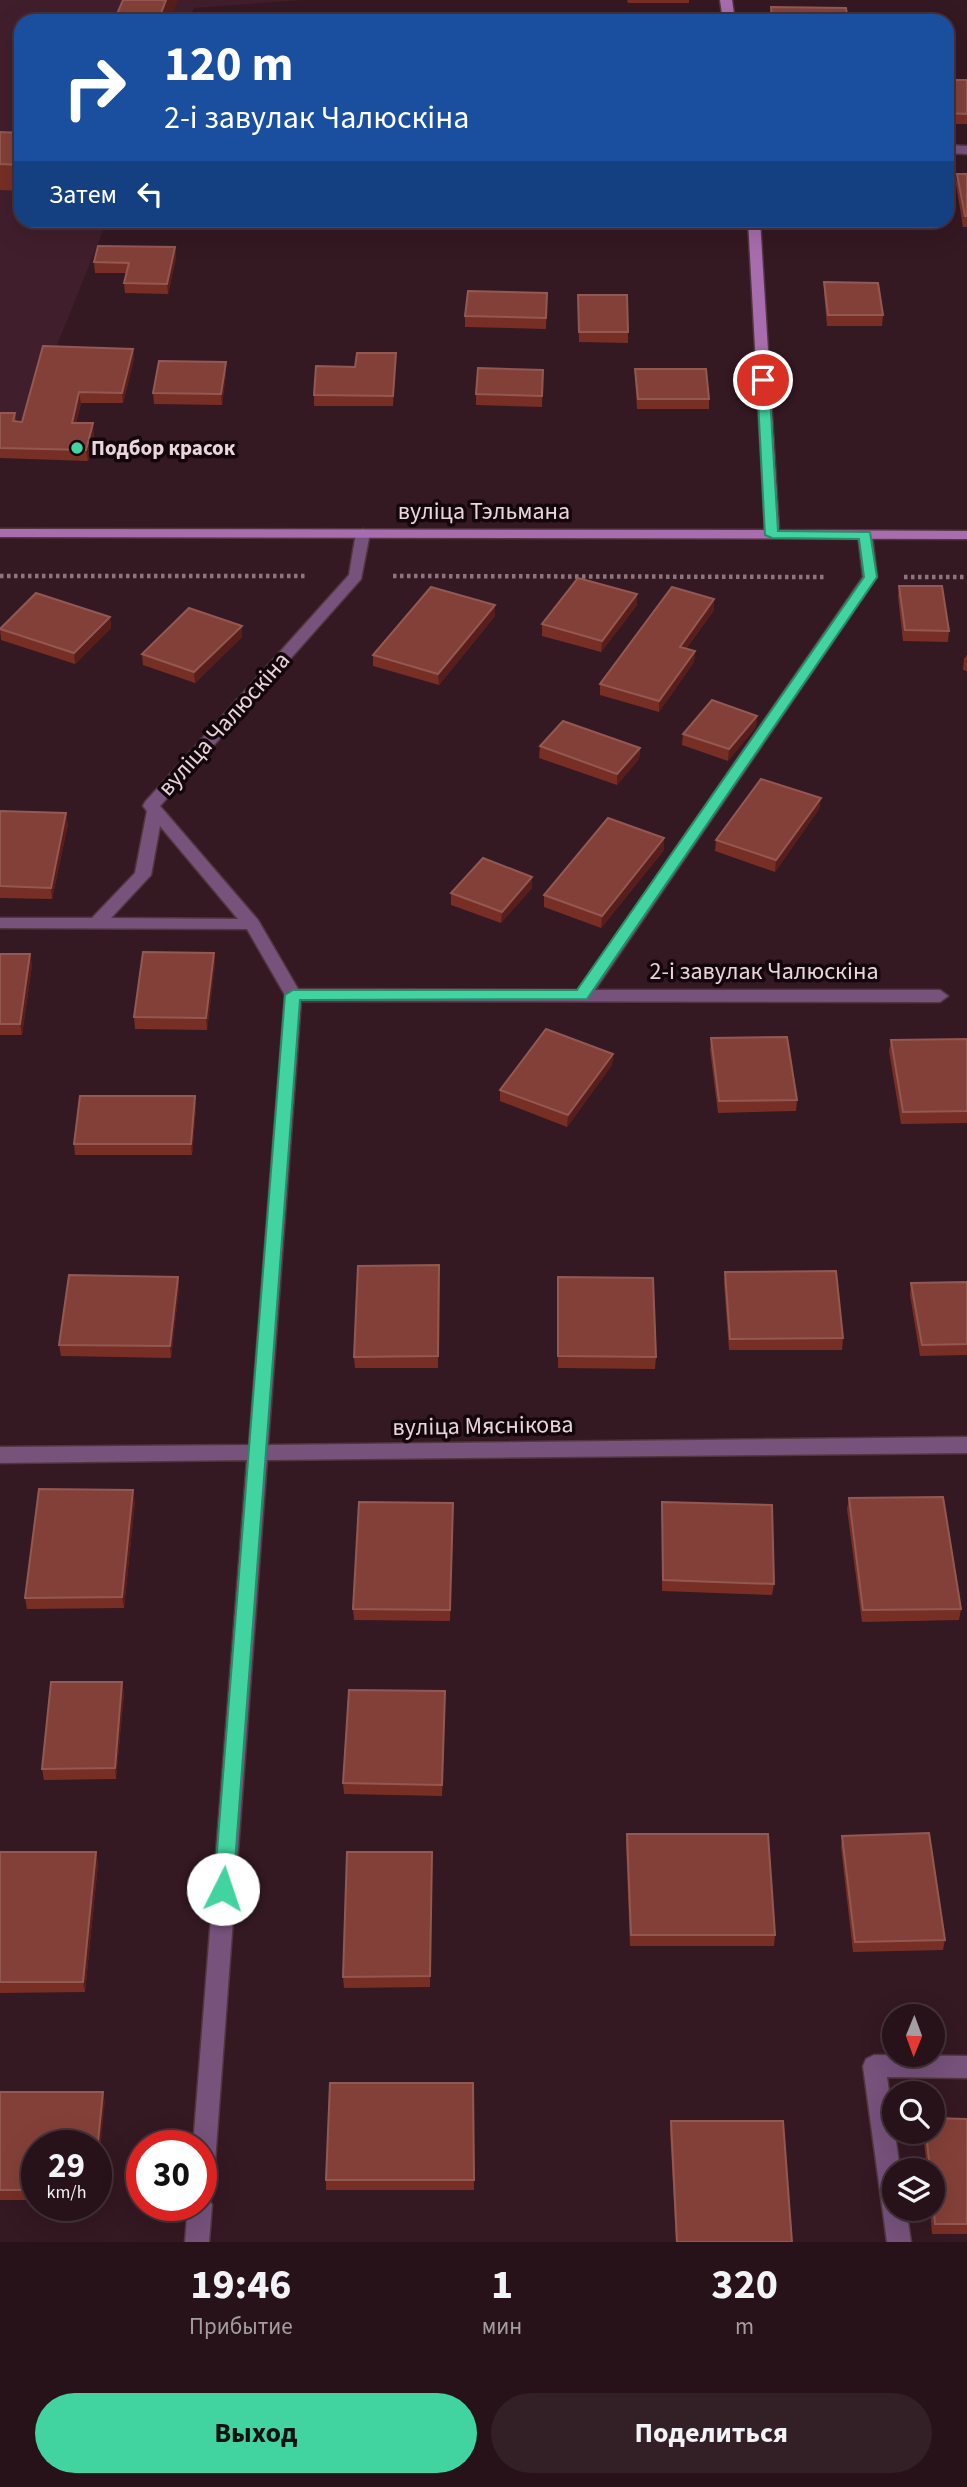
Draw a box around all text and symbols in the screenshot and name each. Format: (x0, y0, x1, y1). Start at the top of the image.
text: 120 m (164, 30, 293, 100)
icon: right (49, 42, 140, 133)
text: 2-і завулак Чалюскіна (164, 95, 469, 141)
icon: left (131, 175, 169, 213)
text: Затем (49, 176, 117, 213)
pin (733, 350, 793, 410)
icon: arrive (744, 361, 782, 399)
place label: Подбор красок (91, 433, 236, 463)
marker: Подбор красок (69, 440, 85, 456)
street label: вуліца Тэльмана (398, 494, 570, 529)
street label: вуліца Чалюскіна (150, 644, 298, 804)
street label: 2-і завулак Чалюскіна (649, 954, 879, 989)
street label: вуліца Мяснікова (392, 1407, 574, 1445)
position arrow (186, 1852, 260, 1926)
north arrow (882, 2004, 945, 2067)
map controls (882, 2004, 945, 2221)
button: search (882, 2081, 945, 2144)
speed limit sign: 30 (126, 2130, 217, 2221)
text: 29 (48, 2141, 85, 2191)
button: layers (882, 2158, 945, 2221)
text: km/h (47, 2180, 86, 2205)
text: 19:46 (190, 2255, 292, 2315)
text: 1 (491, 2255, 513, 2315)
text: 320 (711, 2255, 778, 2315)
text: Прибытие (189, 2310, 293, 2343)
text: мин (482, 2310, 522, 2343)
text: m (735, 2310, 754, 2343)
button: Выход (35, 2393, 477, 2473)
button: Поделиться (491, 2393, 932, 2473)

